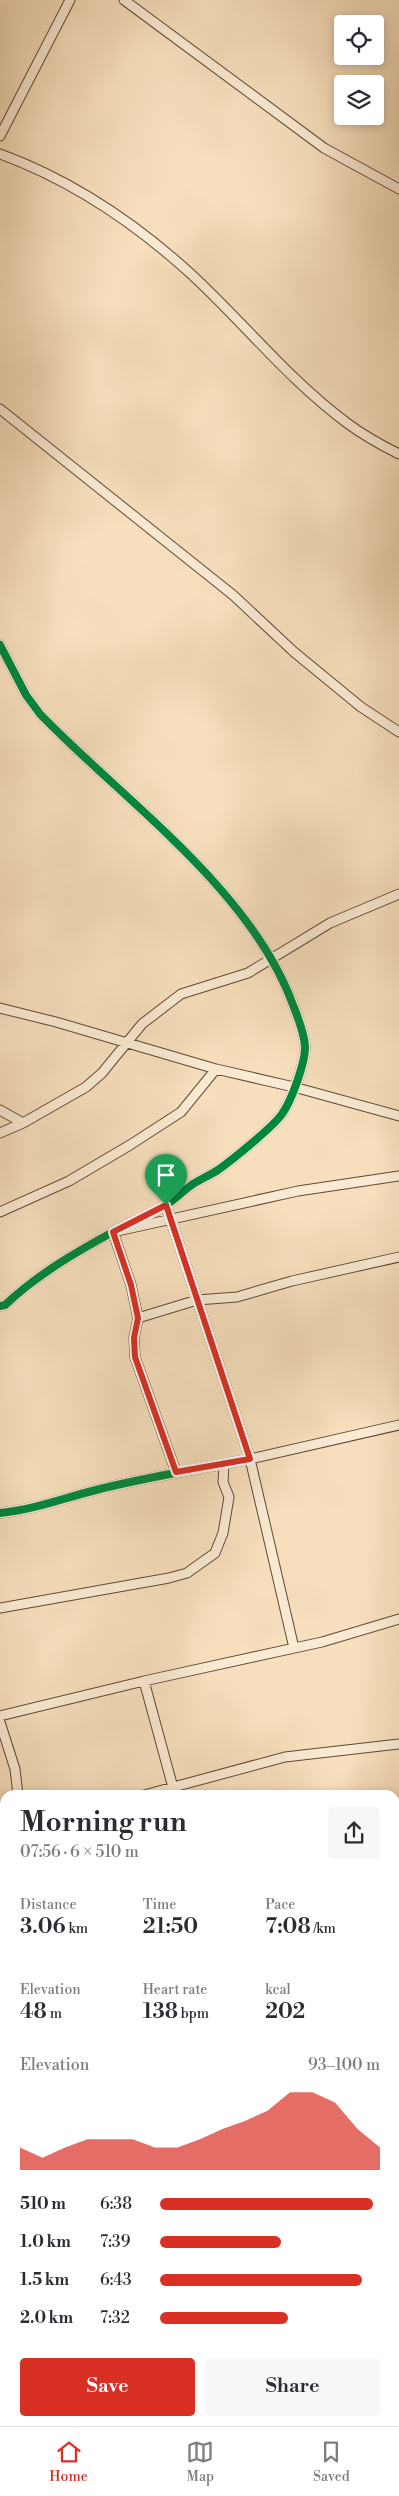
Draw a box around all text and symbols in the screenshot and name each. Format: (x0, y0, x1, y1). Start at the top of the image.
map controls (334, 15, 384, 125)
button: locate (334, 15, 384, 65)
button: layers (334, 75, 384, 125)
pin (145, 1154, 187, 1205)
icon: arrive (152, 1161, 180, 1189)
text: Morning run (20, 1805, 187, 1840)
button: share (328, 1807, 380, 1859)
text: 07:56 · 6 × 510 m (20, 1842, 139, 1862)
text: Distance (20, 1896, 77, 1914)
text: Time (143, 1896, 176, 1914)
text: Pace (265, 1896, 295, 1914)
text: 3.06 (20, 1914, 66, 1940)
text: 21:50 (143, 1914, 198, 1940)
text: 7:08 (265, 1914, 311, 1940)
text: km (66, 1920, 88, 1938)
text: /km (311, 1920, 336, 1938)
text: Elevation (20, 1981, 81, 1999)
text: Heart rate (143, 1981, 207, 1999)
text: kcal (265, 1981, 291, 1999)
text: 48 (20, 1999, 47, 2025)
text: 138 (143, 1999, 178, 2025)
text: 202 (265, 1999, 305, 2025)
text: m (47, 2005, 62, 2023)
text: bpm (178, 2005, 209, 2023)
text: Elevation (20, 2055, 89, 2075)
text: 93–100 m (308, 2055, 380, 2075)
text: 510 m (20, 2194, 66, 2214)
text: 6:38 (100, 2194, 132, 2214)
text: 1.0 km (20, 2232, 71, 2252)
text: 7:39 (100, 2232, 130, 2252)
text: 1.5 km (20, 2270, 69, 2290)
text: 6:43 (100, 2270, 132, 2290)
text: 2.0 km (20, 2308, 73, 2328)
text: 7:32 (100, 2308, 130, 2328)
button: Save (20, 2358, 195, 2416)
button: Share (205, 2358, 380, 2416)
tab: Home (49, 2438, 88, 2486)
tab: Map (186, 2438, 214, 2486)
tab: Saved (313, 2438, 350, 2486)

